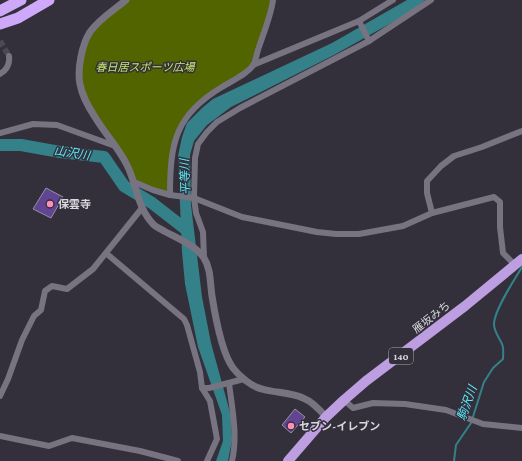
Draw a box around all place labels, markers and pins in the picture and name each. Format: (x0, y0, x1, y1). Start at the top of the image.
place label: 保雲寺 (58, 198, 91, 210)
marker: 保雲寺 (45, 199, 55, 209)
place label: セブン-イレブン (299, 420, 380, 432)
marker: セブン-イレブン (286, 421, 296, 431)

